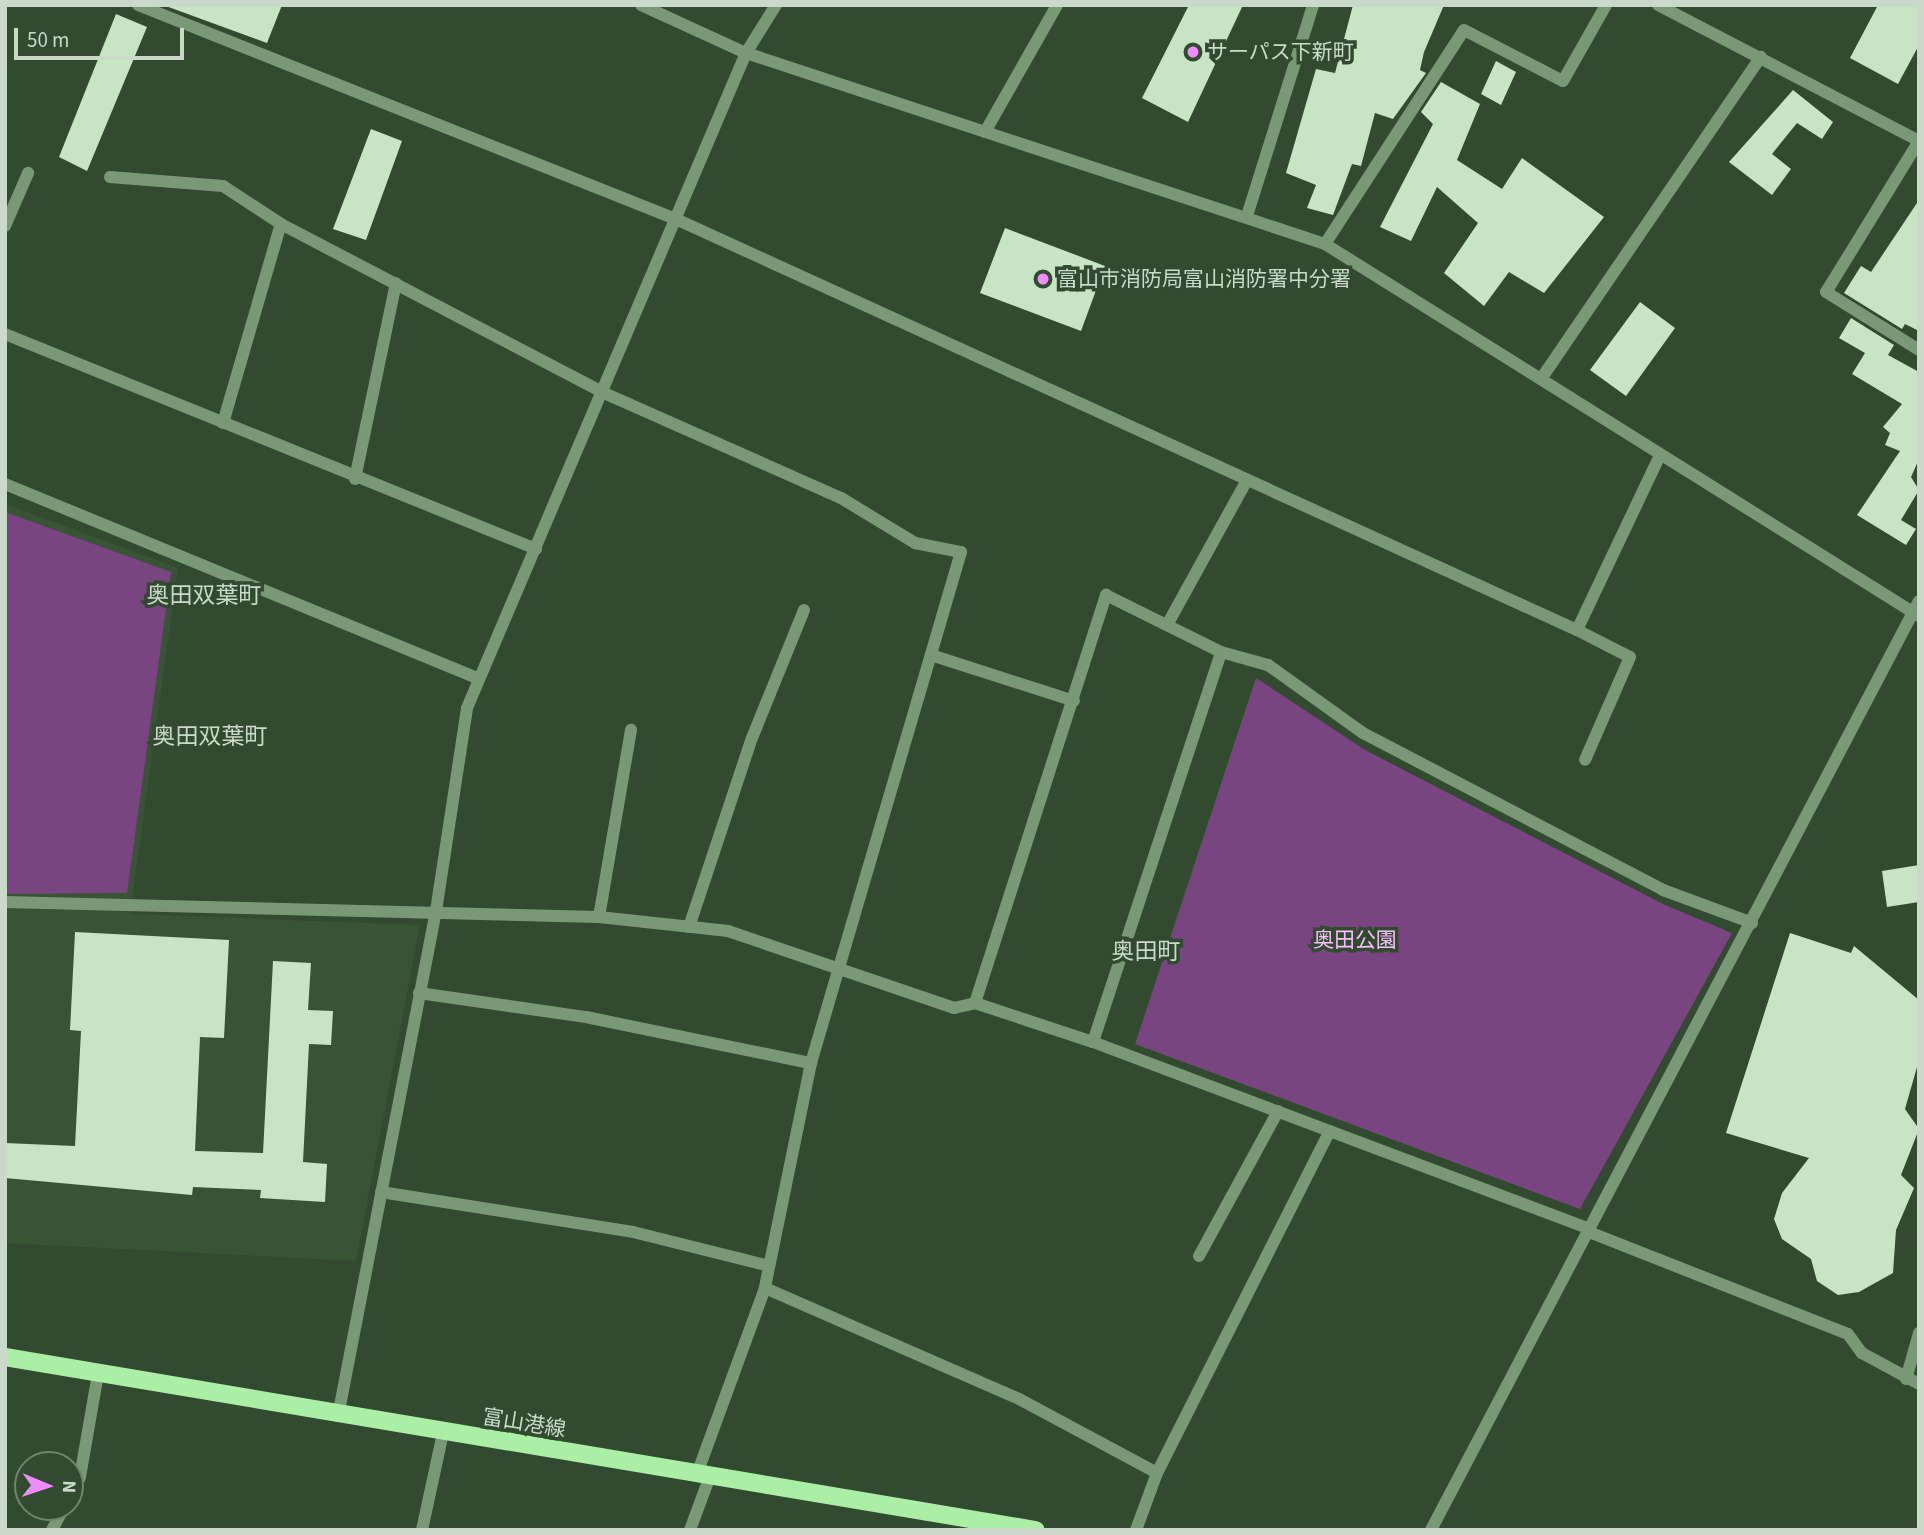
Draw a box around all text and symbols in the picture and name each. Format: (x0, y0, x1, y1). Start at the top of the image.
scale bar (18, 14, 187, 58)
text: 50 m (27, 25, 69, 55)
place label: サーパス下新町 (1207, 39, 1354, 65)
marker: サーパス下新町 (1185, 44, 1201, 60)
place label: 富山市消防局富山消防署中分署 (1057, 266, 1351, 292)
marker: 富山市消防局富山消防署中分署 (1035, 271, 1051, 287)
district label: 奥田双葉町 (147, 582, 261, 610)
district label: 奥田双葉町 (153, 723, 267, 751)
park label: 奥田公園 (1313, 927, 1397, 953)
district label: 奥田町 (1112, 938, 1180, 966)
street label: 富山港線 (481, 1404, 567, 1442)
north arrow (14, 1451, 84, 1521)
text: N (55, 1480, 82, 1493)

